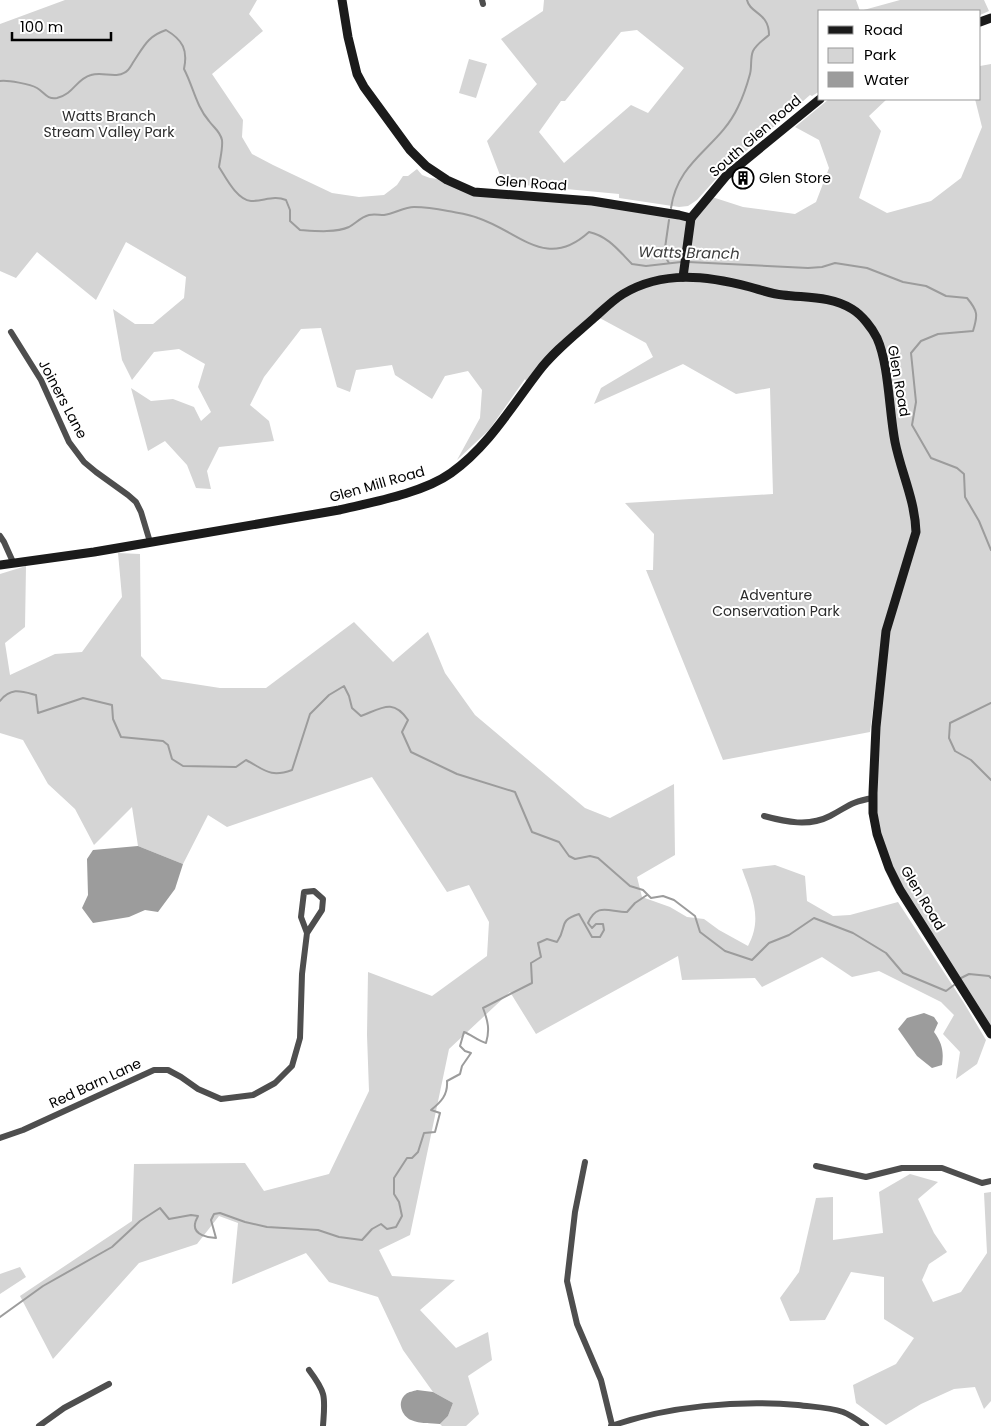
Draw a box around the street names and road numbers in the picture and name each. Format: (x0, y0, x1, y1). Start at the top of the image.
street label: South Glen Road (705, 90, 805, 182)
street label: Glen Road (494, 171, 568, 195)
street label: Glen Road (883, 344, 915, 418)
street label: Joiners Lane (34, 356, 92, 442)
street label: Glen Mill Road (327, 461, 427, 507)
street label: Glen Road (896, 862, 950, 934)
street label: Red Barn Lane (46, 1053, 145, 1113)

